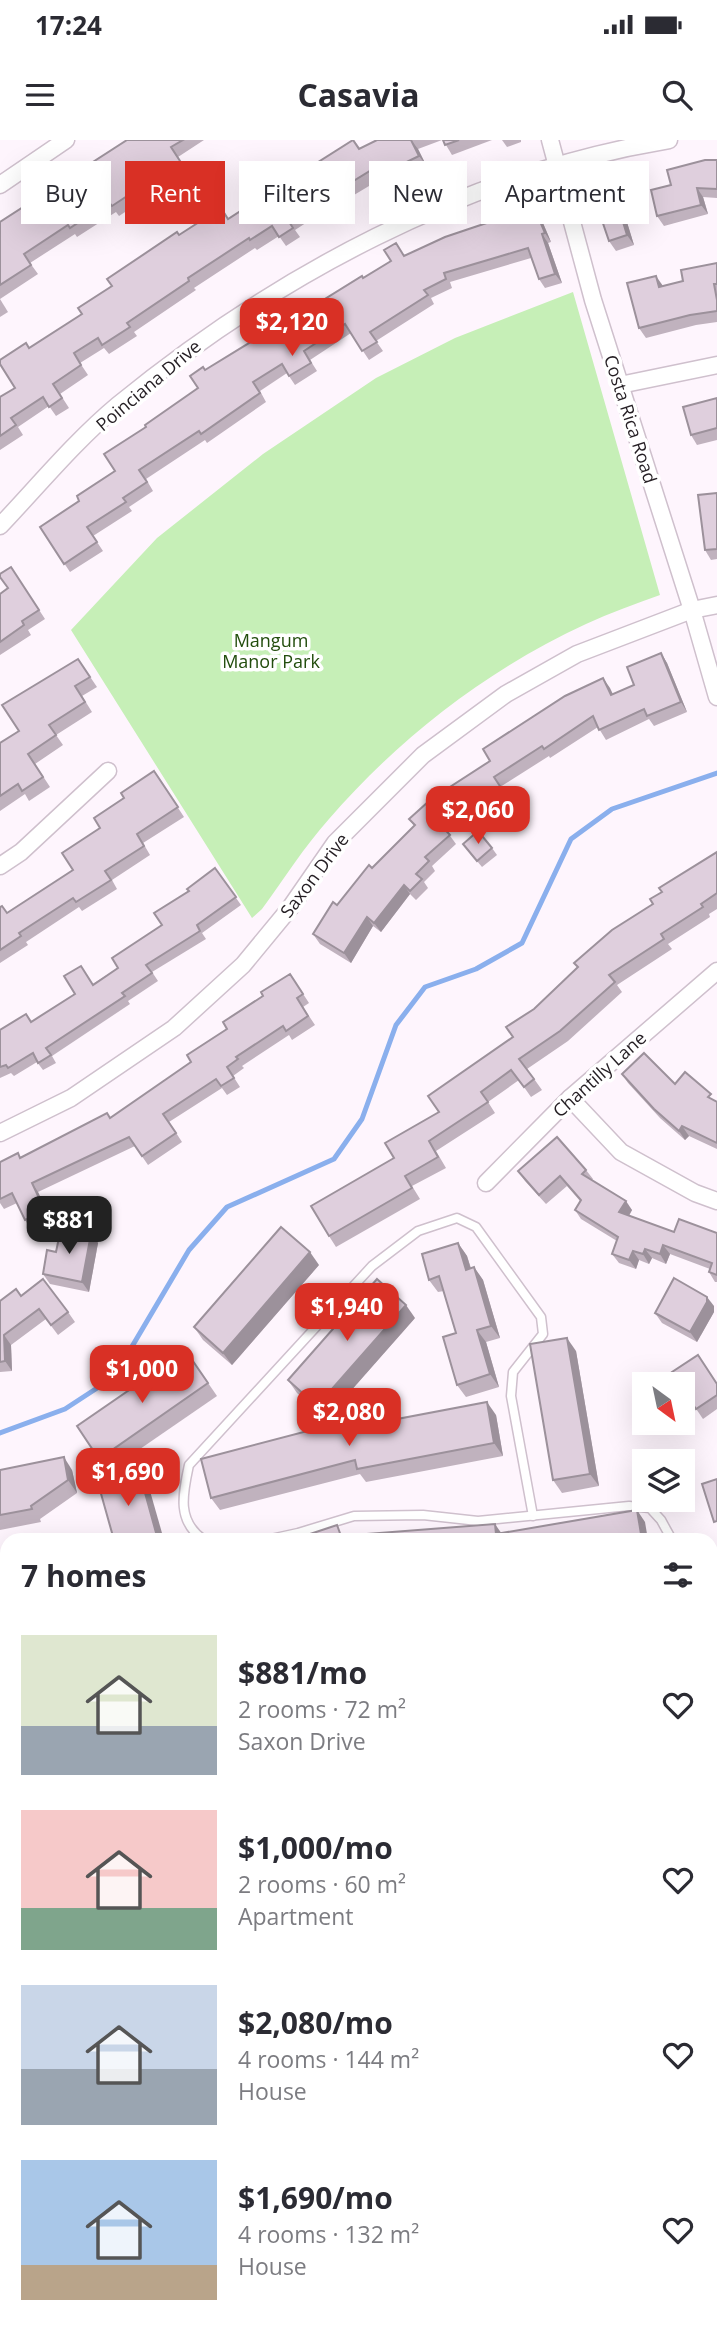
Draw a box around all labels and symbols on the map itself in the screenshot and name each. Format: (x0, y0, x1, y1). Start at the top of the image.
pin: $2,120 (235, 298, 349, 358)
street label: Poinciana Drive (90, 334, 206, 436)
street label: Costa Rica Road (599, 352, 663, 486)
park label: Mangum Manor Park (222, 628, 320, 673)
pin: $2,060 (421, 786, 535, 846)
street label: Saxon Drive (274, 828, 354, 922)
street label: Chantilly Lane (547, 1026, 651, 1122)
pin: $881 (28, 1196, 110, 1256)
pin: $1,940 (290, 1284, 404, 1343)
pin: $1,000 (85, 1346, 199, 1405)
north arrow (632, 1372, 695, 1435)
pin: $2,080 (292, 1388, 406, 1448)
pin: $1,690 (71, 1448, 185, 1508)

